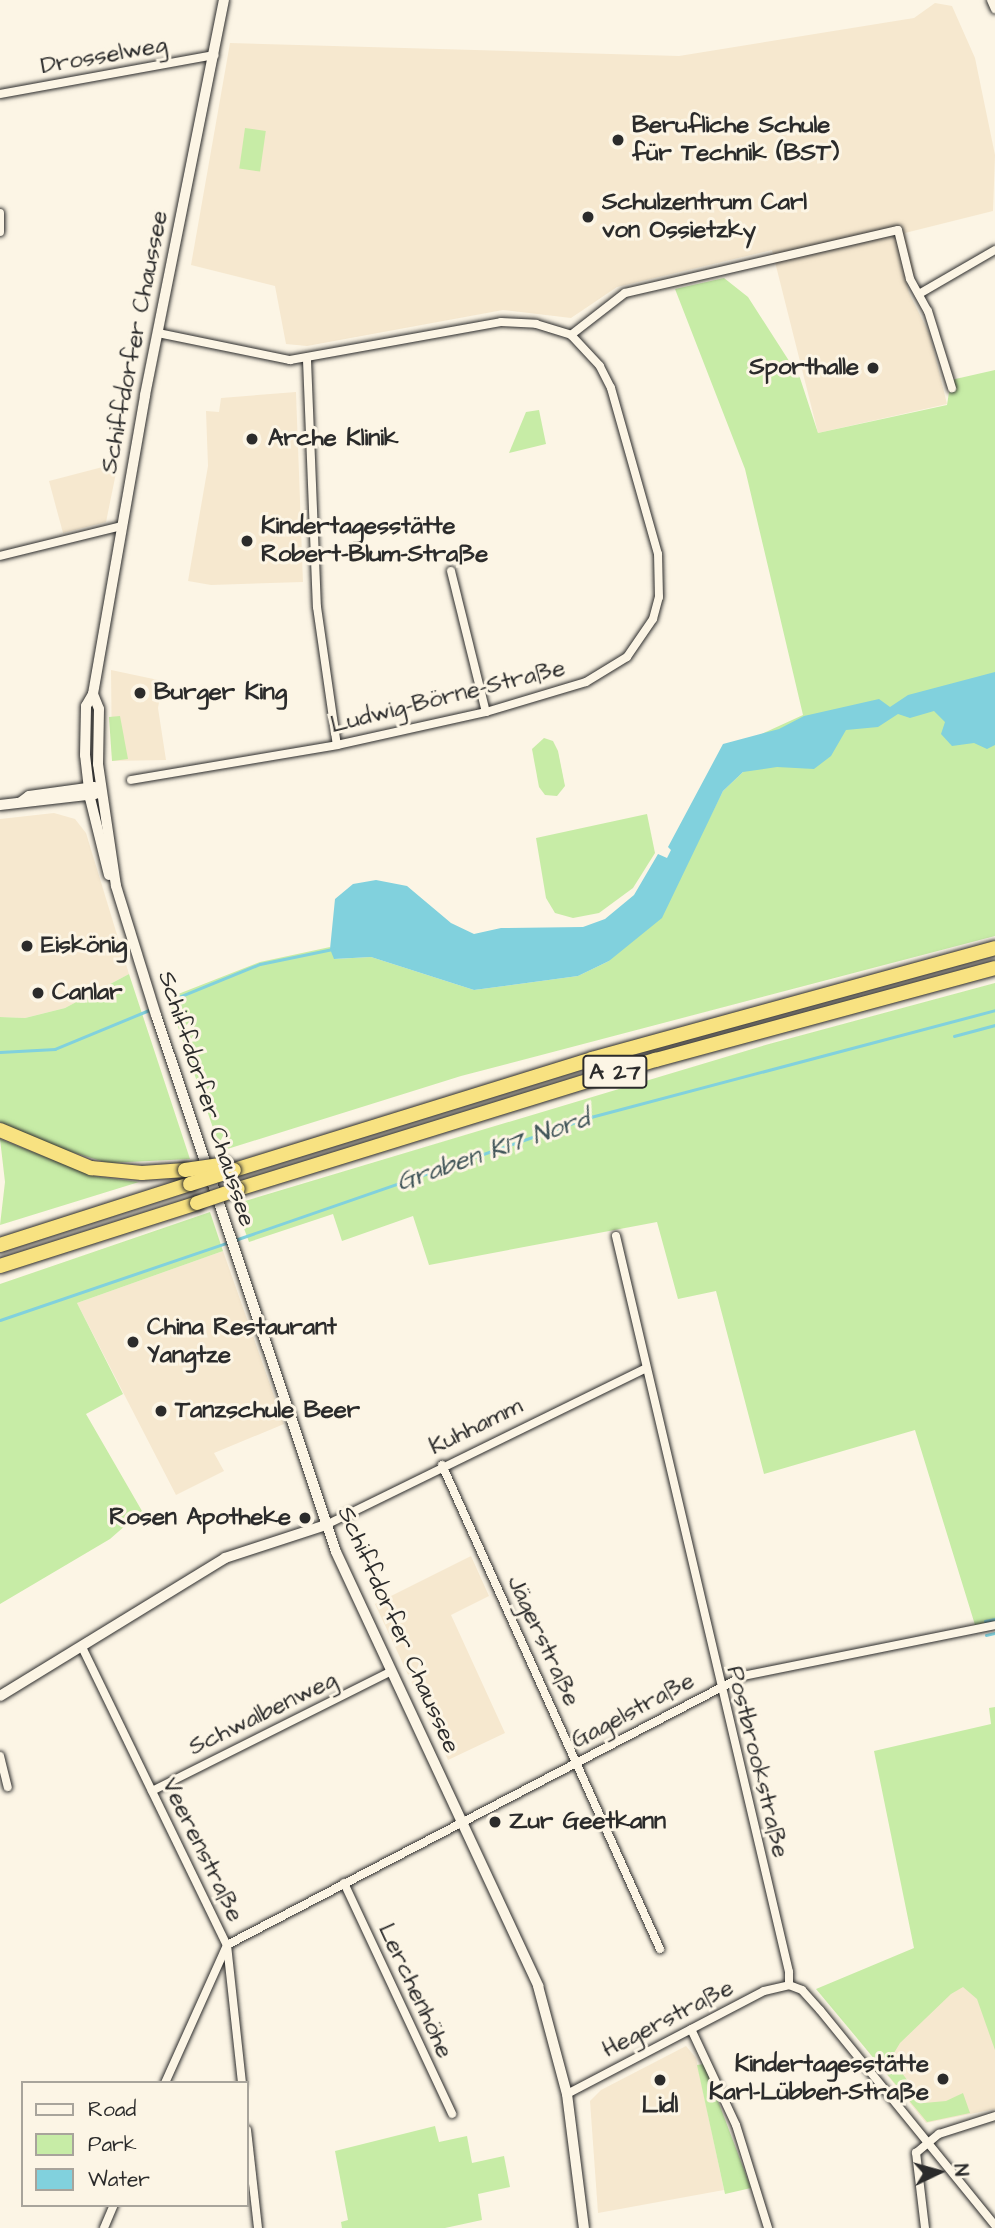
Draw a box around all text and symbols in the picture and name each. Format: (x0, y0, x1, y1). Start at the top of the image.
street label: Drosselweg (39, 31, 169, 81)
place label: Berufliche Schule für Technik (BST) (632, 112, 839, 168)
marker: Berufliche Schule für Technik (BST) (610, 132, 626, 148)
place label: Schulzentrum Carl von Ossietzky (602, 189, 807, 245)
street label: Schiffdorfer Chaussee (95, 208, 175, 476)
marker: Schulzentrum Carl von Ossietzky (580, 209, 596, 225)
place label: Sporthalle (749, 354, 859, 382)
marker: Sporthalle (865, 360, 881, 376)
place label: Arche Klinik (268, 425, 399, 453)
marker: Arche Klinik (242, 429, 262, 449)
place label: Kindertagesstätte Robert-Blum-Straße (261, 513, 488, 569)
marker: Kindertagesstätte Robert-Blum-Straße (239, 533, 255, 549)
street label: Ludwig-Börne-Straße (328, 654, 568, 740)
place label: Burger King (154, 679, 287, 707)
marker: Burger King (132, 685, 148, 701)
place label: Eiskönig (41, 932, 127, 960)
marker: Eiskönig (19, 938, 35, 954)
street label: Schiffdorfer Chaussee (151, 968, 261, 1230)
place label: Canlar (52, 979, 122, 1007)
marker: Canlar (30, 985, 46, 1001)
road number: A 27 (582, 1052, 648, 1092)
water label: Graben K17 Nord (393, 1103, 593, 1199)
place label: China Restaurant Yangtze (147, 1314, 337, 1370)
marker: China Restaurant Yangtze (125, 1334, 141, 1350)
street label: Kuhhamm (425, 1392, 527, 1462)
place label: Tanzschule Beer (175, 1397, 360, 1425)
marker: Tanzschule Beer (153, 1403, 169, 1419)
street label: Schiffdorfer Chaussee (331, 1502, 465, 1758)
place label: Rosen Apotheke (109, 1504, 291, 1532)
marker: Rosen Apotheke (297, 1510, 313, 1526)
street label: Jägerstraße (500, 1571, 586, 1711)
street label: Postbrookstraße (719, 1663, 795, 1861)
street label: Schwalbenweg (184, 1666, 342, 1762)
street label: Gagelstraße (567, 1667, 699, 1755)
street label: Veerenstraße (155, 1773, 249, 1927)
place label: Zur Geetkann (509, 1808, 666, 1836)
marker: Zur Geetkann (487, 1814, 503, 1830)
street label: Lerchenhöhe (371, 1919, 459, 2063)
street label: Hegerstraße (598, 1974, 738, 2064)
place label: Kindertagesstätte Karl-Lübben-Straße (709, 2051, 929, 2107)
marker: Kindertagesstätte Karl-Lübben-Straße (935, 2071, 951, 2087)
marker: Lidl (652, 2072, 668, 2088)
legend (21, 2081, 248, 2207)
place label: Lidl (642, 2092, 678, 2120)
text: Road (88, 2095, 136, 2124)
text: Park (88, 2130, 137, 2159)
north arrow (904, 2137, 974, 2207)
text: N (946, 2163, 974, 2177)
text: Water (88, 2165, 150, 2194)

